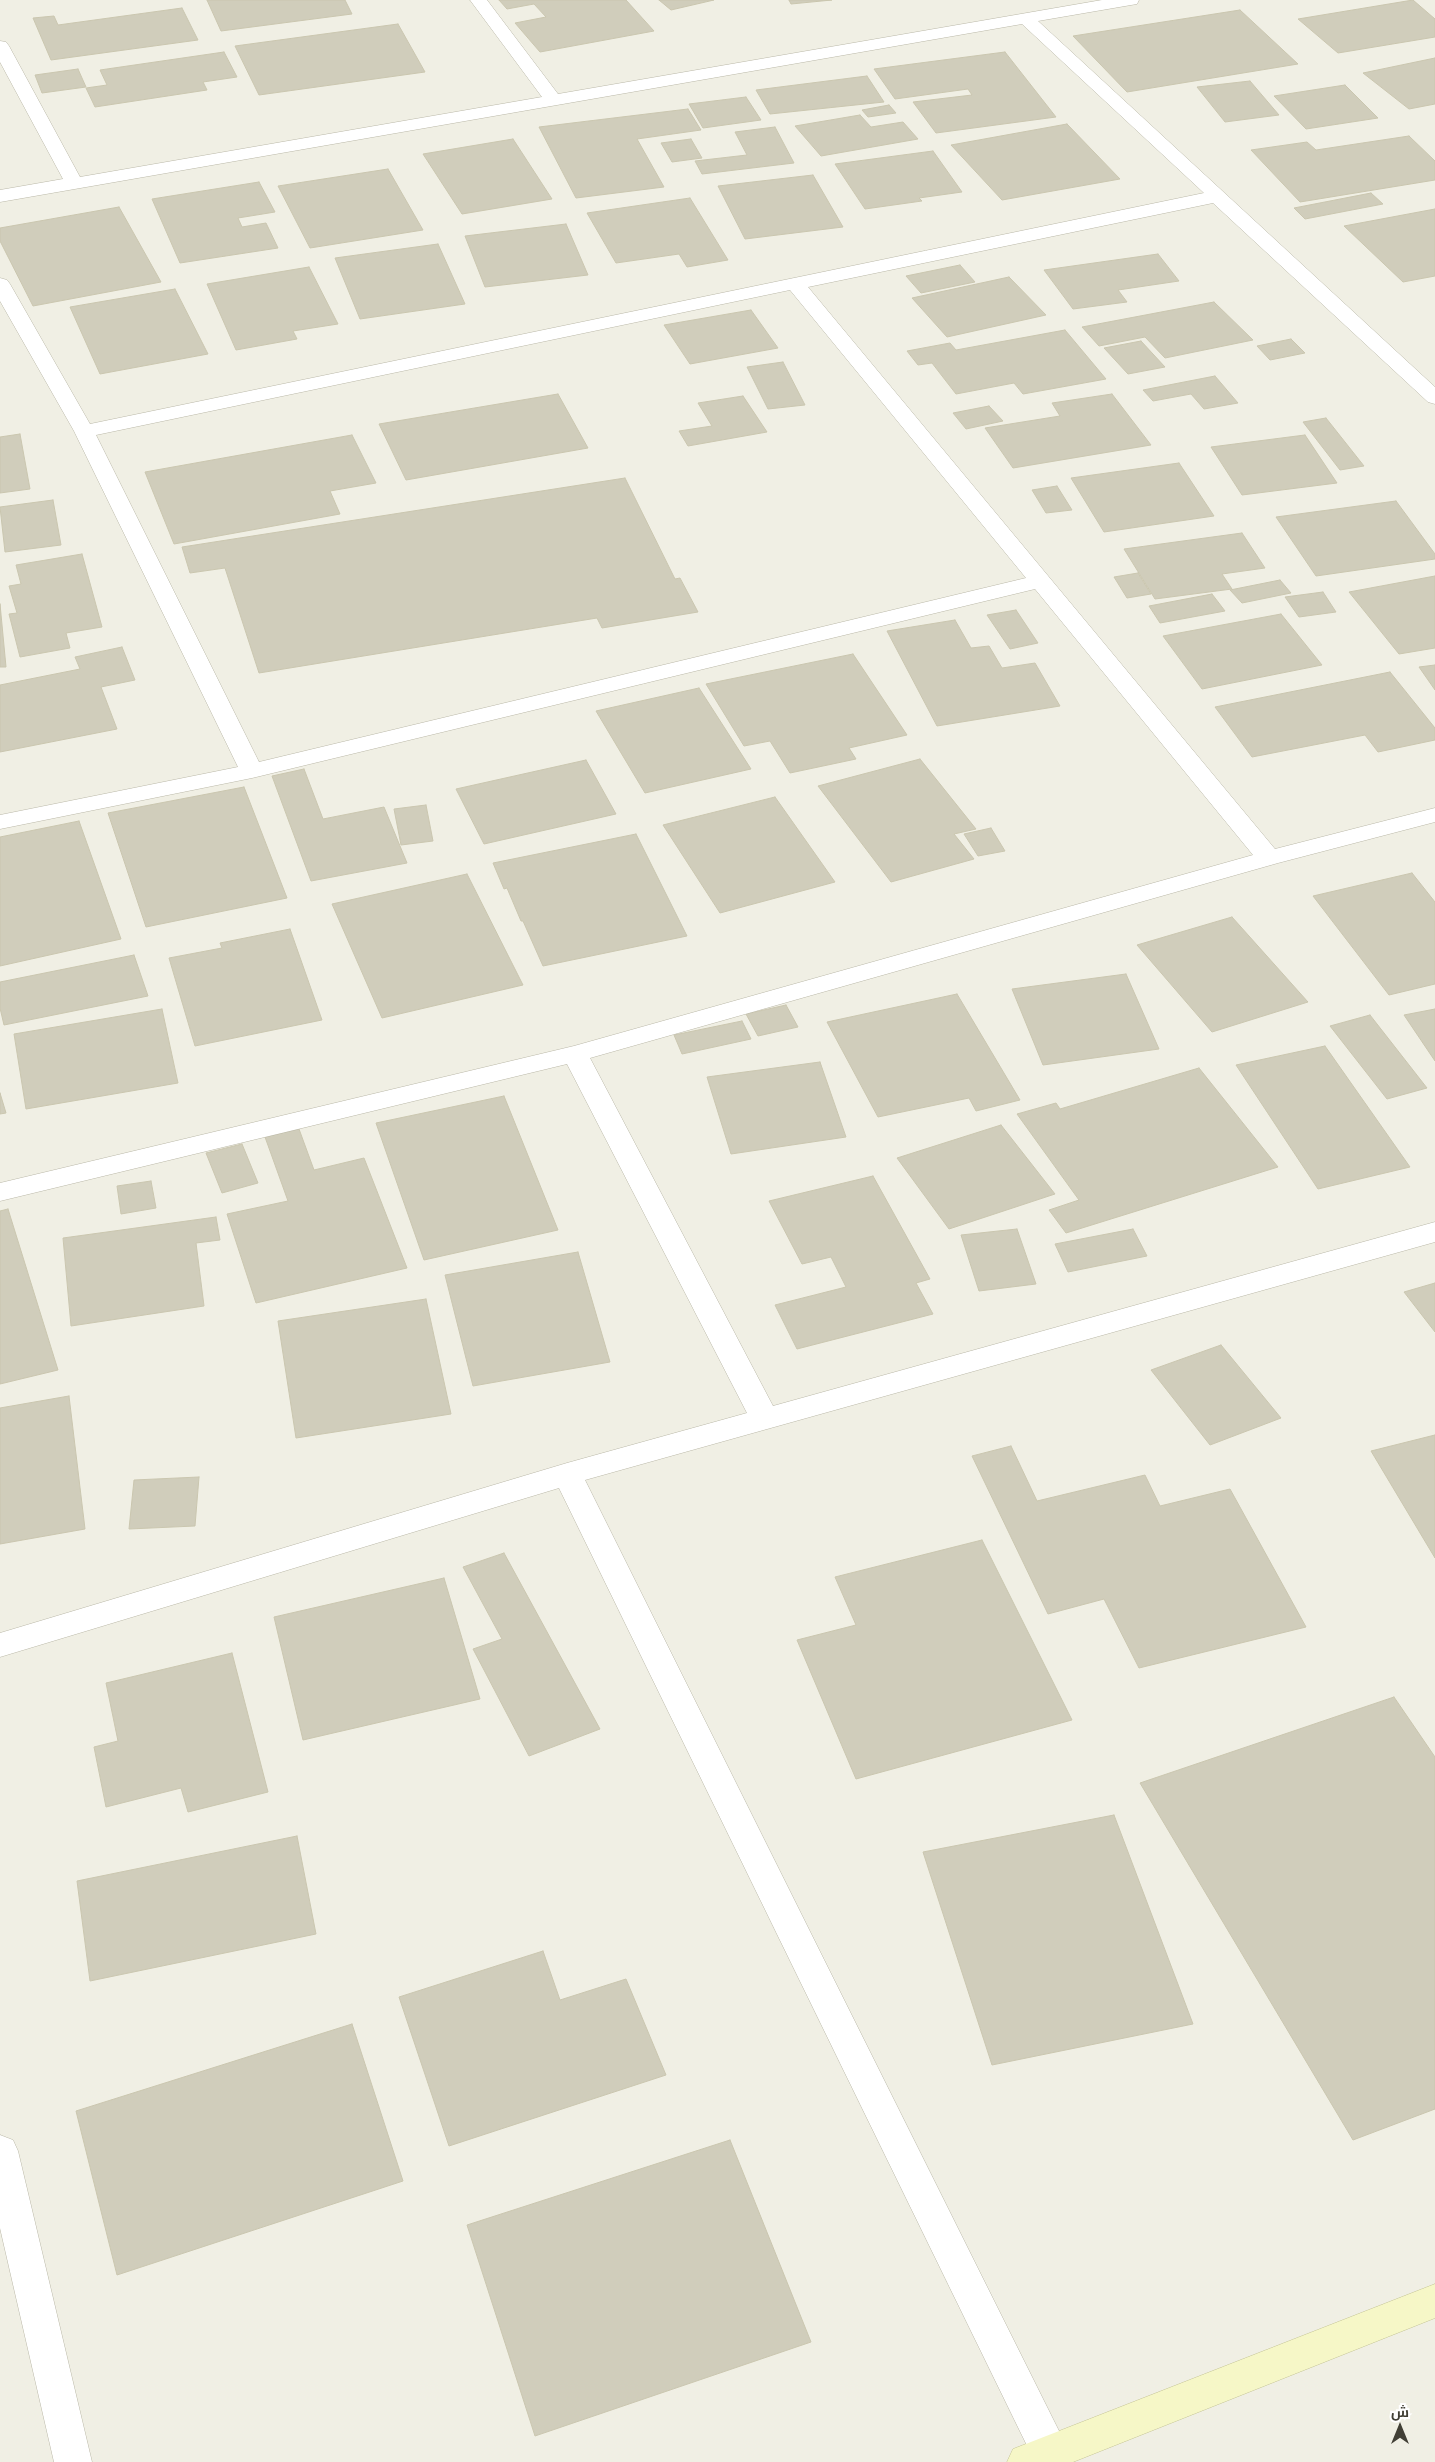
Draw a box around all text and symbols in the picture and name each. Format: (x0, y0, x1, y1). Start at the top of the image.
north arrow (1375, 2402, 1425, 2452)
text: ش (1391, 2402, 1409, 2421)

